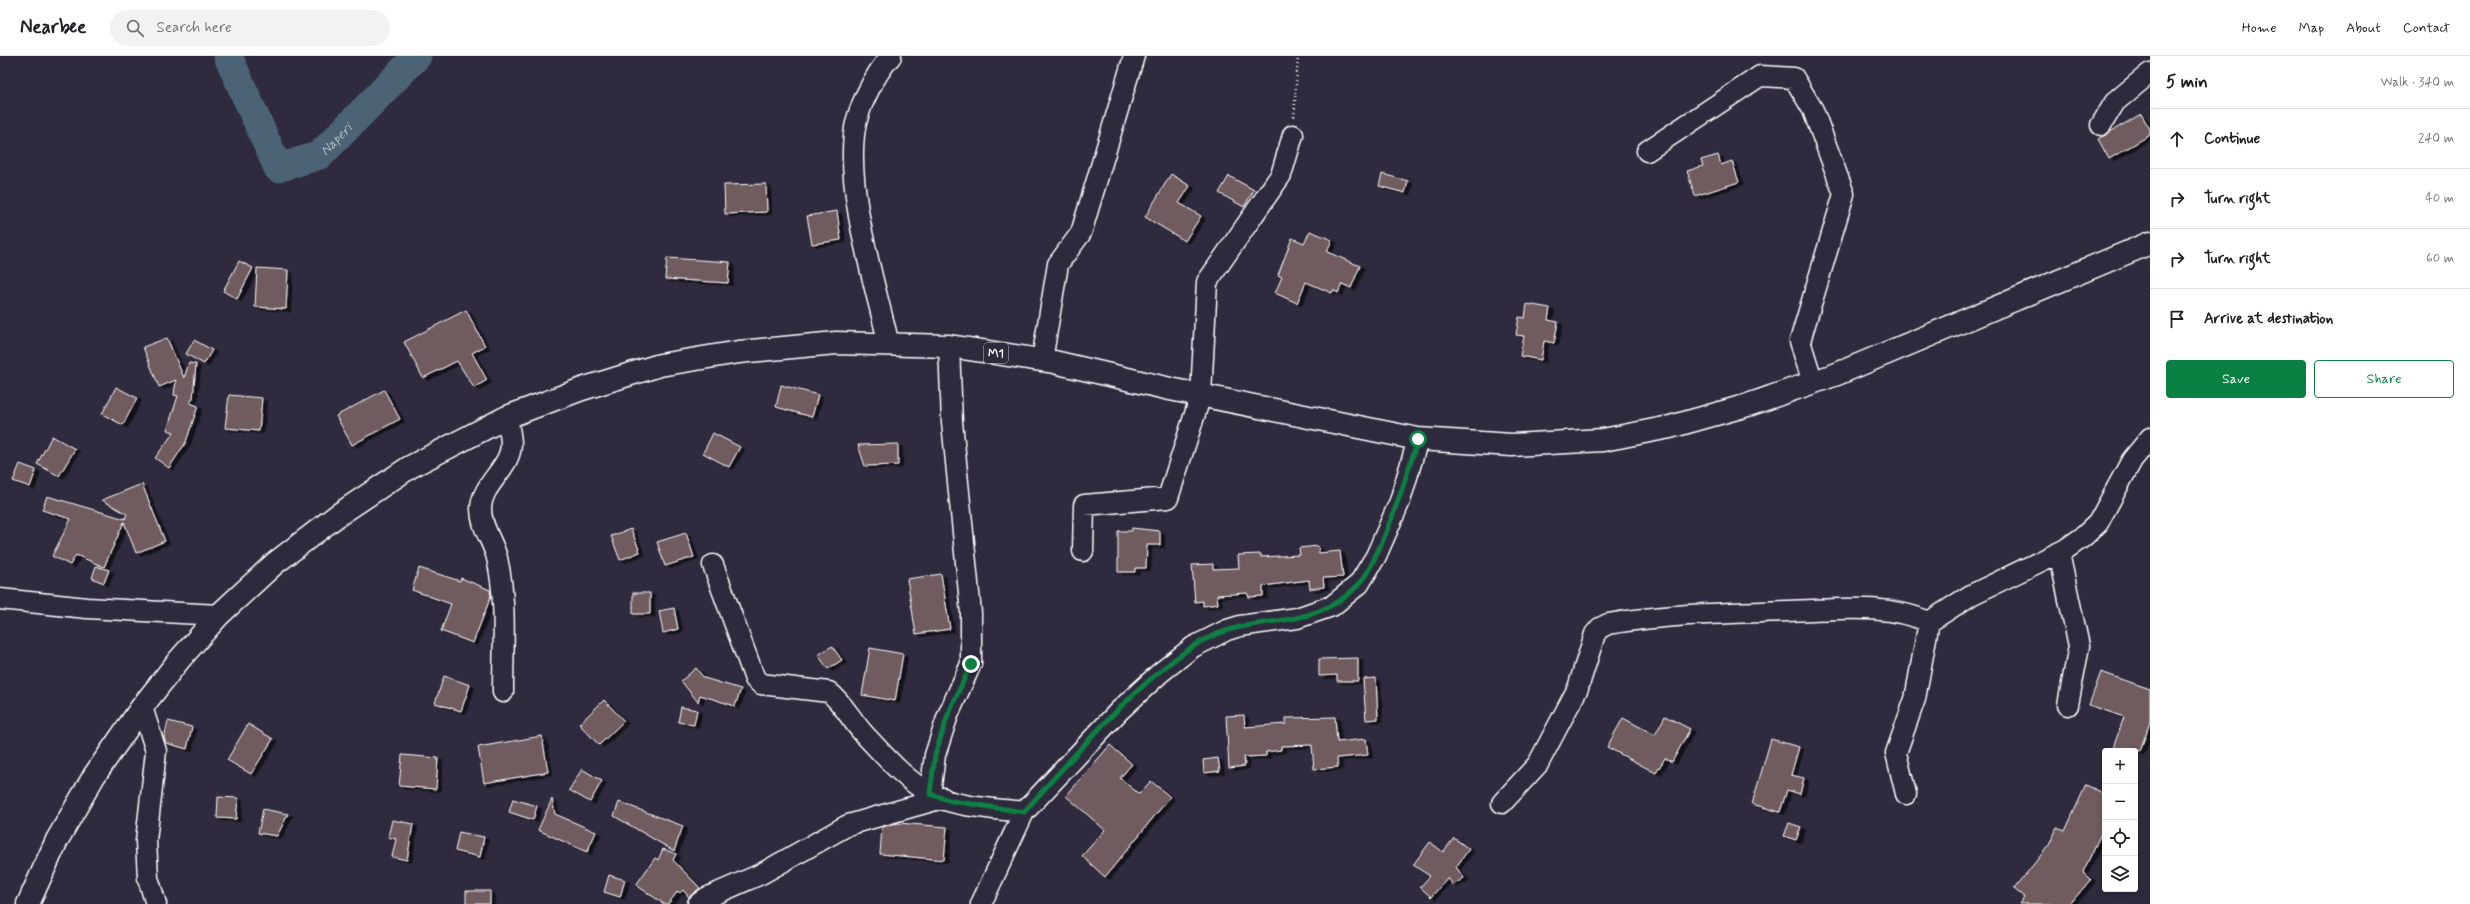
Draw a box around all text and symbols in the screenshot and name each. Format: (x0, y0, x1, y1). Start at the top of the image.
search box (110, 10, 390, 46)
text: Nearbee (20, 15, 86, 40)
icon: search (124, 17, 146, 39)
text: Search here (156, 18, 232, 38)
text: Home (2242, 19, 2276, 37)
text: Map (2298, 19, 2324, 37)
text: About (2346, 19, 2381, 37)
text: Contact (2403, 19, 2450, 37)
text: 5 min (2166, 71, 2208, 93)
text: Walk · 340 m (2380, 74, 2454, 91)
water label: Naperi (316, 118, 358, 160)
icon: ahead (2166, 128, 2188, 150)
text: Continue (2204, 129, 2260, 149)
text: 240 m (2418, 130, 2454, 147)
icon: right (2166, 188, 2188, 210)
text: Turn right (2204, 189, 2271, 209)
text: 40 m (2425, 190, 2454, 207)
icon: right (2166, 248, 2188, 270)
text: Turn right (2204, 249, 2271, 269)
text: 60 m (2426, 250, 2454, 267)
icon: arrive (2166, 308, 2188, 330)
text: Arrive at destination (2204, 309, 2333, 329)
road number: M1 (984, 343, 1008, 363)
button: Save (2166, 360, 2306, 398)
button: Share (2314, 360, 2454, 398)
route start (1409, 430, 1427, 448)
route end (962, 655, 980, 673)
map controls (2102, 748, 2138, 892)
button: + (2102, 748, 2138, 784)
button: − (2102, 784, 2138, 820)
button: locate (2102, 820, 2138, 856)
button: layers (2102, 856, 2138, 892)

